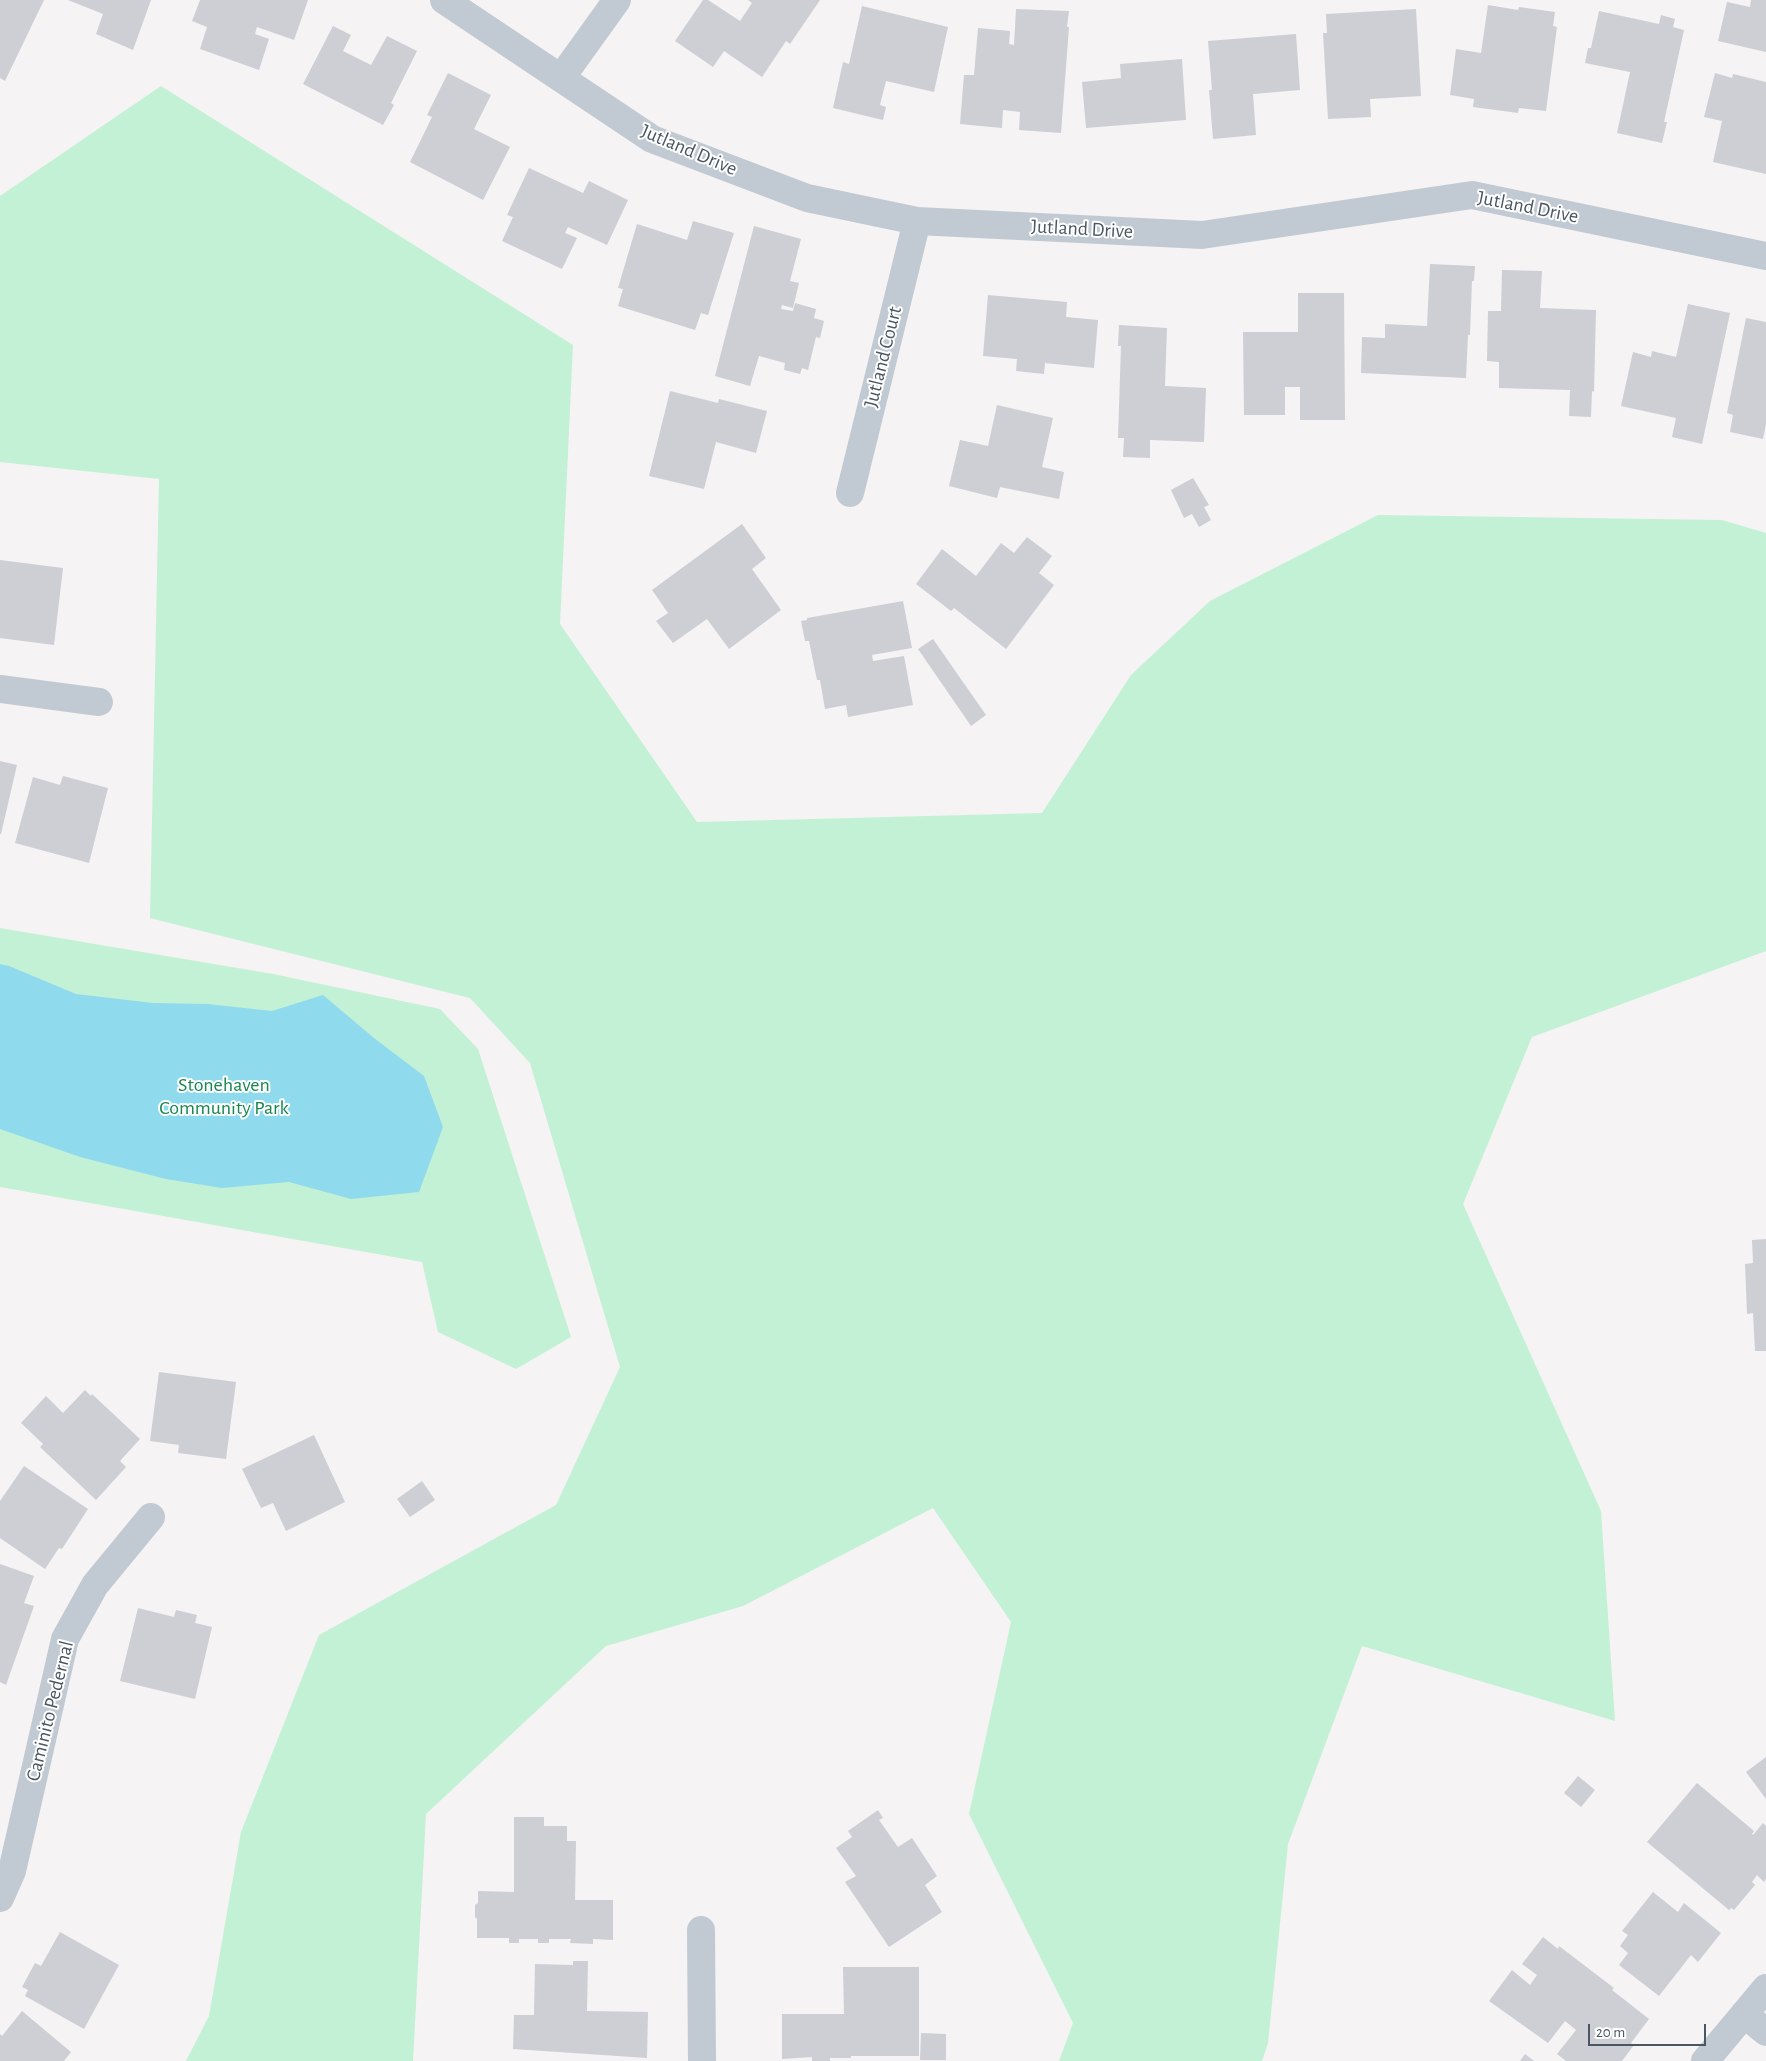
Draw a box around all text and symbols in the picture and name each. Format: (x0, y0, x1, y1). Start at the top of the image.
street label: Jutland Drive (637, 119, 741, 181)
street label: Jutland Drive (1476, 185, 1580, 229)
street label: Jutland Drive (1030, 214, 1134, 244)
street label: Jutland Court (859, 304, 907, 410)
park label: Stonehaven Community Park (159, 1073, 289, 1120)
street label: Caminito Pedernal (21, 1638, 79, 1784)
scale bar (1591, 2014, 1708, 2046)
text: 20 m (1596, 2025, 1625, 2040)

